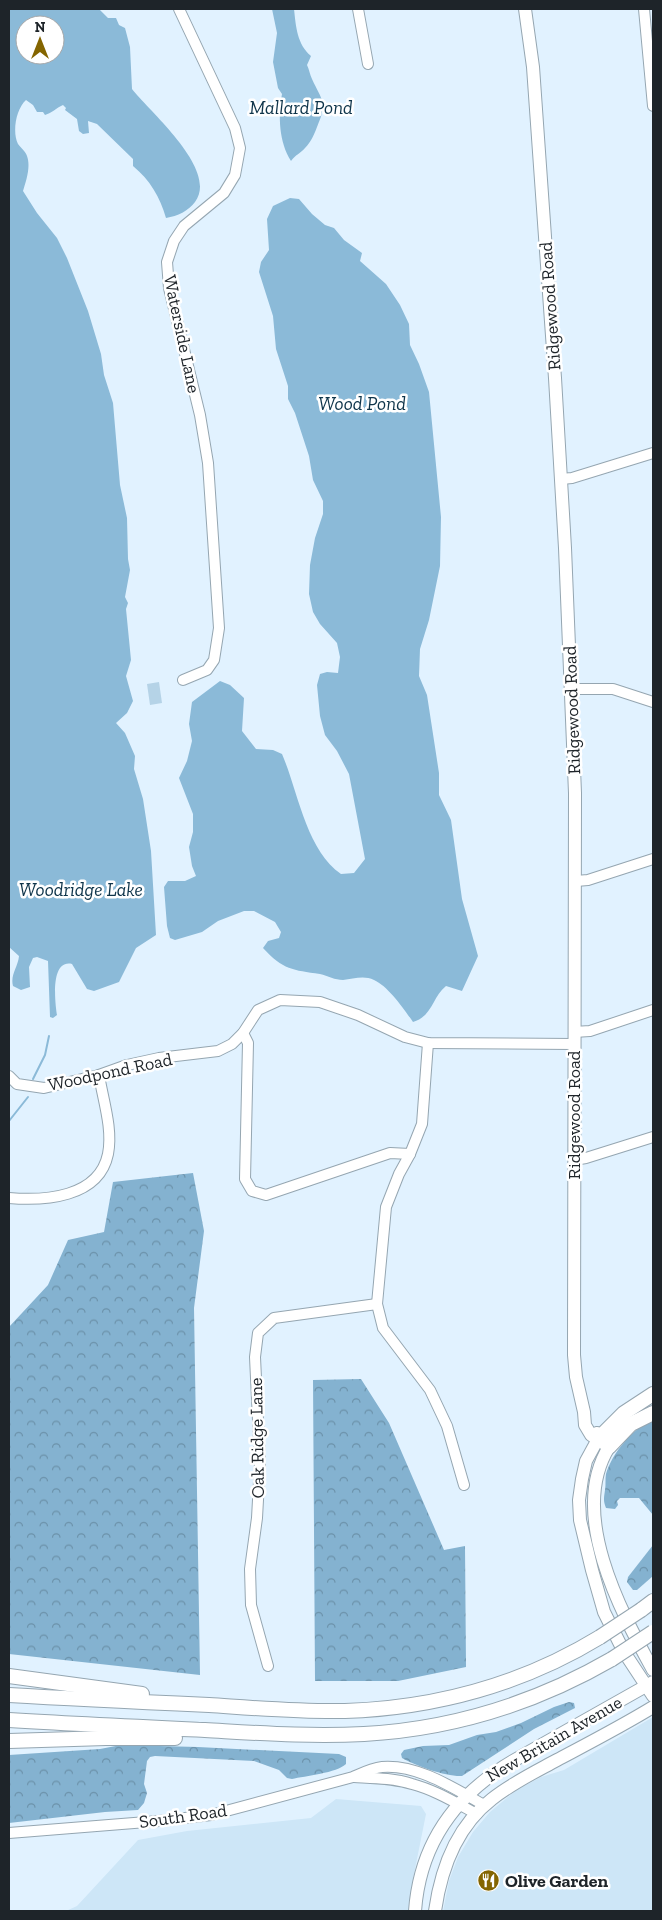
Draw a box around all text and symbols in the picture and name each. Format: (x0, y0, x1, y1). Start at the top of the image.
north arrow (15, 15, 65, 65)
text: N (35, 19, 46, 36)
water label: Mallard Pond (249, 96, 353, 119)
street label: Ridgewood Road (535, 241, 565, 371)
street label: Waterside Lane (159, 273, 205, 395)
water label: Wood Pond (318, 392, 406, 415)
street label: Ridgewood Road (559, 645, 585, 775)
water label: Woodridge Lake (19, 878, 143, 901)
street label: Woodpond Road (46, 1048, 174, 1096)
street label: Ridgewood Road (563, 1050, 585, 1179)
street label: Oak Ridge Lane (245, 1377, 269, 1499)
street label: New Britain Avenue (482, 1691, 626, 1787)
street label: South Road (138, 1799, 228, 1833)
restaurant icon: Olive Garden (477, 1869, 501, 1893)
place label: Olive Garden (505, 1870, 608, 1892)

